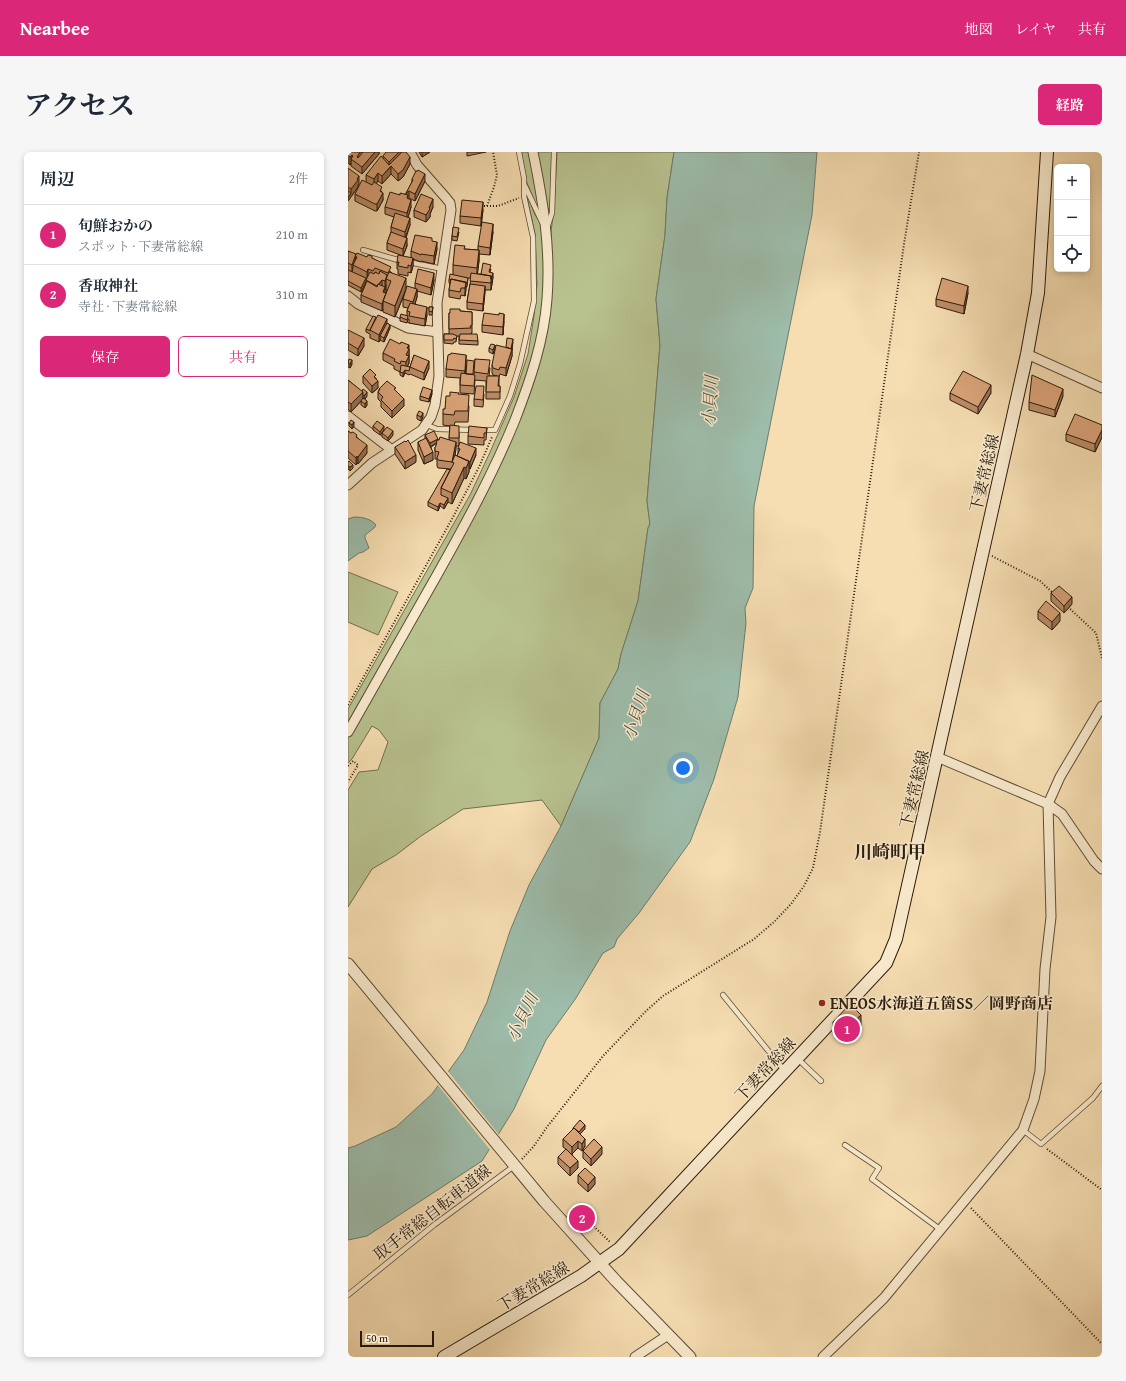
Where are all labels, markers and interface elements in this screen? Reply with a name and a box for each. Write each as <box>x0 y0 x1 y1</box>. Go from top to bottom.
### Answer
text: Nearbee <box>20 14 90 42</box>
text: 地図 <box>965 19 993 39</box>
text: レイヤ <box>1015 19 1056 39</box>
text: 共有 <box>1078 19 1106 39</box>
text: アクセス <box>24 84 135 125</box>
button: 経路 <box>1038 84 1102 125</box>
map controls <box>1054 164 1090 272</box>
button: + <box>1054 164 1090 200</box>
text: 周辺 <box>40 166 74 191</box>
text: 2件 <box>289 169 308 188</box>
button: − <box>1054 200 1090 236</box>
text: 旬鮮おかの <box>78 215 153 236</box>
text: 1 <box>50 225 56 244</box>
text: 210 m <box>276 225 308 244</box>
button: locate <box>1054 236 1090 272</box>
text: スポット · 下妻常総線 <box>78 237 203 256</box>
text: 香取神社 <box>78 275 138 296</box>
text: 2 <box>50 285 56 304</box>
text: 310 m <box>276 285 308 304</box>
text: 寺社 · 下妻常総線 <box>78 297 177 316</box>
button: 保存 <box>40 336 170 377</box>
button: 共有 <box>178 336 308 377</box>
water label: 小貝川 <box>695 373 724 427</box>
street label: 下妻常総線 <box>963 431 1005 515</box>
water label: 小貝川 <box>616 685 656 743</box>
street label: 下妻常総線 <box>893 747 935 831</box>
your location <box>673 758 693 778</box>
district label: 川崎町甲 <box>854 838 926 865</box>
water label: 小貝川 <box>499 987 545 1045</box>
place label: ENEOS水海道五箇SS／岡野商店 <box>830 991 1053 1015</box>
marker: ENEOS水海道五箇SS／岡野商店 <box>817 998 827 1008</box>
pin: 1 <box>834 1014 860 1044</box>
street label: 下妻常総線 <box>729 1032 801 1106</box>
street label: 取手常総自転車道線 <box>368 1158 496 1266</box>
pin: 2 <box>569 1203 595 1233</box>
street label: 下妻常総線 <box>493 1255 573 1317</box>
scale bar <box>360 1329 434 1348</box>
text: 50 m <box>366 1330 388 1346</box>

